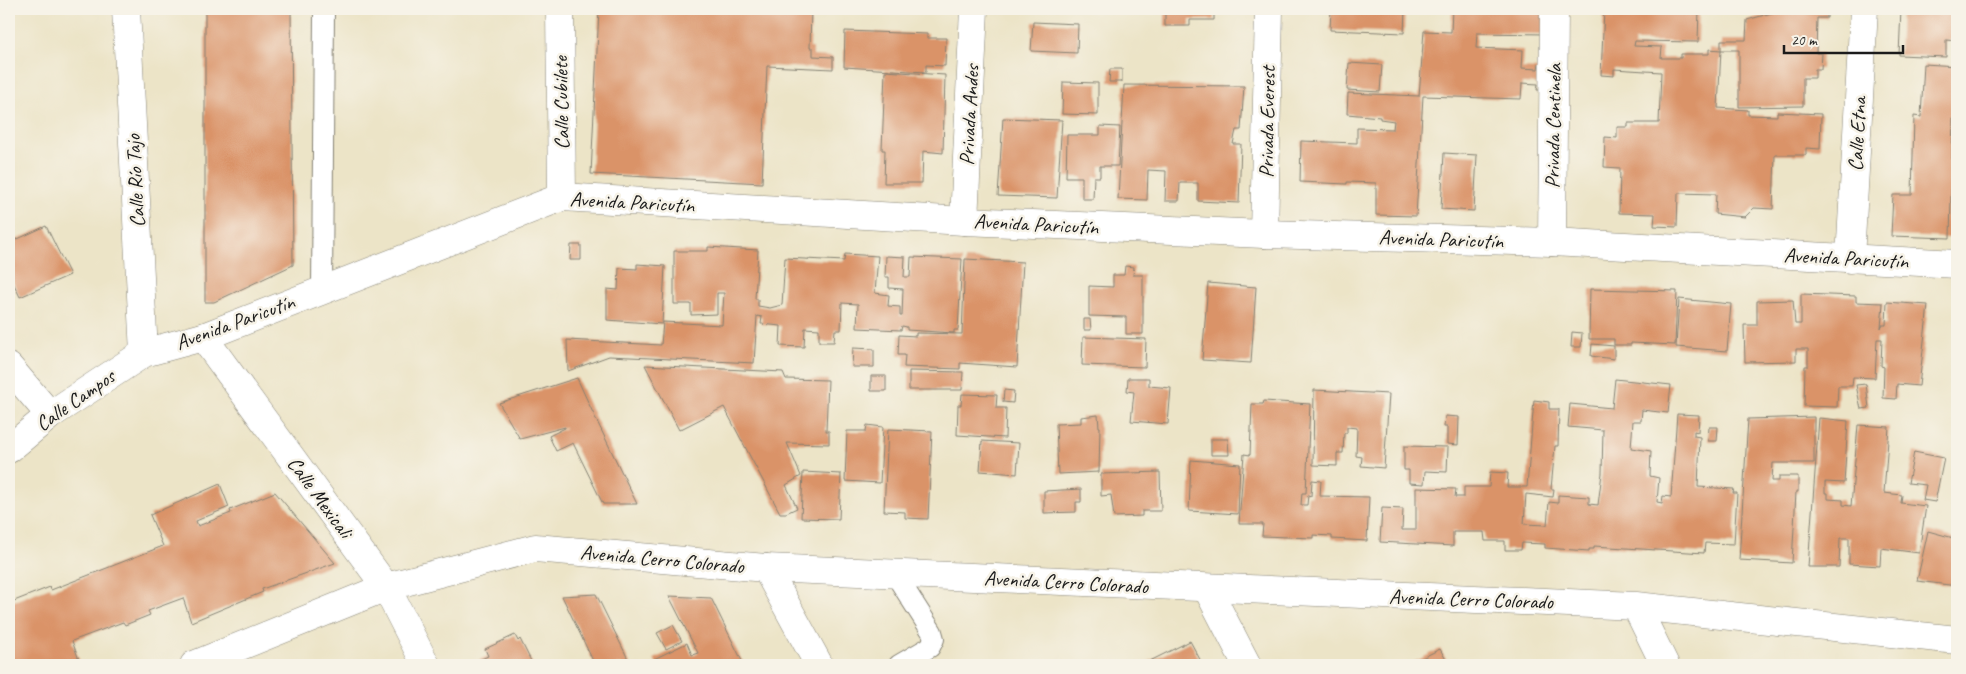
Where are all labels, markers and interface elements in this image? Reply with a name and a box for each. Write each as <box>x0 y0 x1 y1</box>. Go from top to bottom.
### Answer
scale bar <box>1784 22 1902 54</box>
text: 20 m <box>1791 31 1818 50</box>
street label: Calle Cubilete <box>547 55 575 150</box>
street label: Privada Andes <box>953 62 985 166</box>
street label: Privada Centinela <box>1539 62 1567 189</box>
street label: Privada Everest <box>1253 64 1281 178</box>
street label: Calle Etna <box>1842 94 1872 172</box>
street label: Calle Río Tajo <box>120 132 150 228</box>
street label: Avenida Paricutín <box>569 186 695 218</box>
street label: Avenida Paricutín <box>973 208 1099 240</box>
street label: Avenida Paricutín <box>1378 224 1504 254</box>
street label: Avenida Paricutín <box>1783 242 1909 274</box>
street label: Avenida Paricutín <box>172 288 298 356</box>
street label: Calle Campos <box>30 362 121 437</box>
street label: Calle Mexicali <box>282 451 360 545</box>
street label: Avenida Cerro Colorado <box>579 539 746 579</box>
street label: Avenida Cerro Colorado <box>983 565 1150 599</box>
street label: Avenida Cerro Colorado <box>1389 583 1555 615</box>

